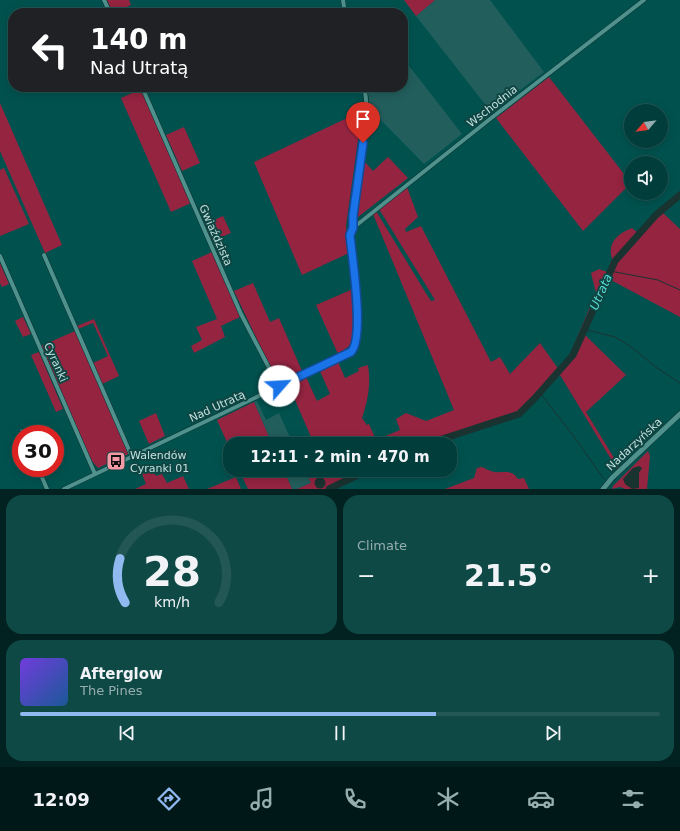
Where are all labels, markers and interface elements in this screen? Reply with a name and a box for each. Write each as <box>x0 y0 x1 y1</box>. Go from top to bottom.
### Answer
text: 140 m <box>90 23 187 56</box>
icon: left <box>24 24 76 76</box>
text: Nad Utratą <box>90 57 188 78</box>
street label: Wschodnia <box>465 83 520 130</box>
pin <box>346 102 380 143</box>
north arrow <box>624 104 668 148</box>
map controls <box>624 104 668 200</box>
icon: arrive <box>352 108 374 130</box>
button: sound <box>624 156 668 200</box>
street label: Gwiaździsta <box>196 203 235 268</box>
water label: Utrata <box>587 272 615 312</box>
street label: Cyranki <box>41 340 70 384</box>
position arrow <box>258 365 300 407</box>
street label: Nad Utratą <box>187 388 247 425</box>
street label: Nadarzyńska <box>604 415 665 473</box>
speed limit sign: 30 <box>12 425 64 477</box>
text: 12:11 · 2 min · 470 m <box>250 448 430 466</box>
place label: Walendów Cyranki 01 <box>130 449 189 475</box>
bus stop icon: Walendów Cyranki 01 <box>105 450 127 472</box>
text: Climate <box>357 538 407 553</box>
text: 28 <box>143 546 200 595</box>
text: 21.5° <box>464 558 553 593</box>
text: − <box>357 563 375 588</box>
text: + <box>642 563 660 588</box>
text: km/h <box>153 593 190 609</box>
text: Afterglow <box>80 665 163 683</box>
text: The Pines <box>80 683 143 698</box>
icon: previous <box>116 722 138 744</box>
icon: pause <box>329 722 351 744</box>
icon: next <box>542 722 564 744</box>
icon: directions <box>155 785 183 813</box>
icon: music <box>248 785 276 813</box>
icon: phone <box>341 785 369 813</box>
icon: climate <box>434 785 462 813</box>
icon: car <box>527 785 555 813</box>
icon: filters <box>619 785 647 813</box>
text: 12:09 <box>32 789 90 810</box>

